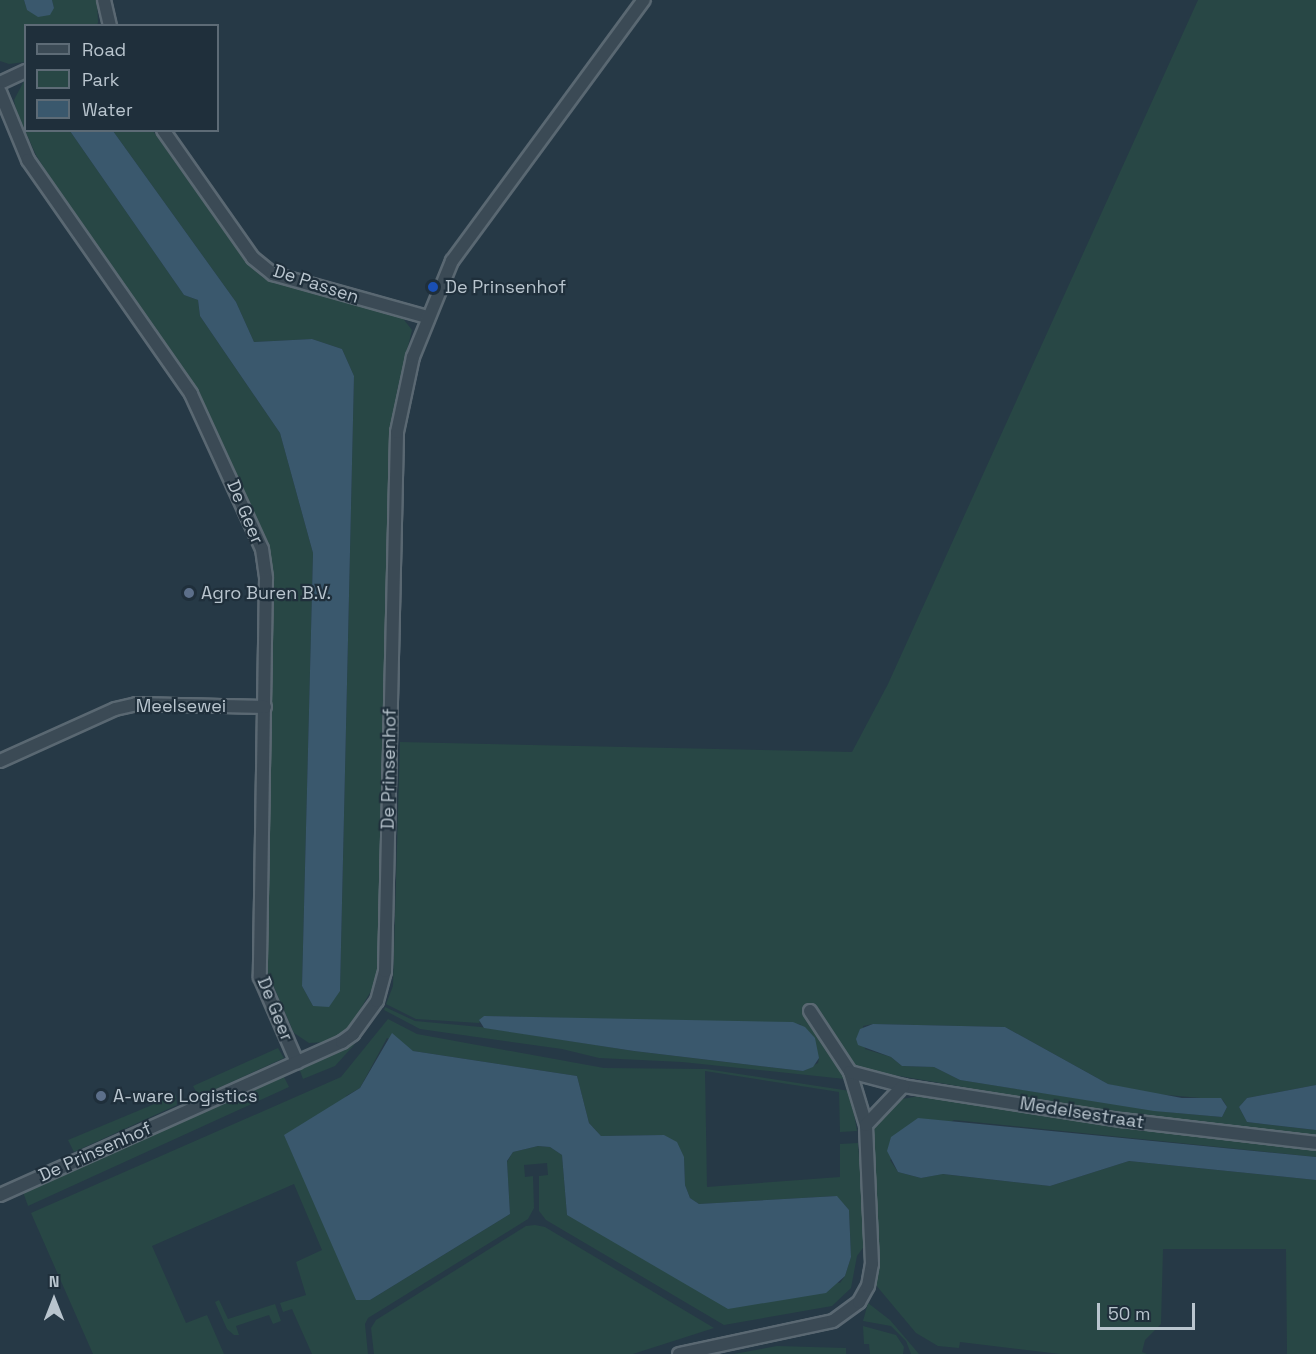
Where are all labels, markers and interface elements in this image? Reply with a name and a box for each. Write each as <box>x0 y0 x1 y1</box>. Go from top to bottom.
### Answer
legend <box>24 24 219 132</box>
text: Road <box>82 38 126 61</box>
text: Park <box>82 68 119 91</box>
text: Water <box>82 98 133 121</box>
street label: De Passen <box>270 260 362 308</box>
place label: De Prinsenhof <box>445 276 566 298</box>
marker: De Prinsenhof <box>426 280 440 294</box>
street label: De Geer <box>222 477 268 547</box>
place label: Agro Buren B.V. <box>201 582 331 604</box>
marker: Agro Buren B.V. <box>182 586 196 600</box>
street label: Meelsewei <box>136 695 226 717</box>
street label: De Prinsenhof <box>377 708 401 830</box>
street label: De Geer <box>252 974 298 1044</box>
place label: A-ware Logistics <box>113 1085 258 1107</box>
marker: A-ware Logistics <box>94 1089 108 1103</box>
street label: Medelsestraat <box>1018 1093 1146 1133</box>
street label: De Prinsenhof <box>35 1117 155 1187</box>
north arrow <box>24 1270 84 1330</box>
text: N <box>49 1271 59 1292</box>
scale bar <box>1100 1291 1198 1329</box>
text: 50 m <box>1108 1302 1150 1325</box>

